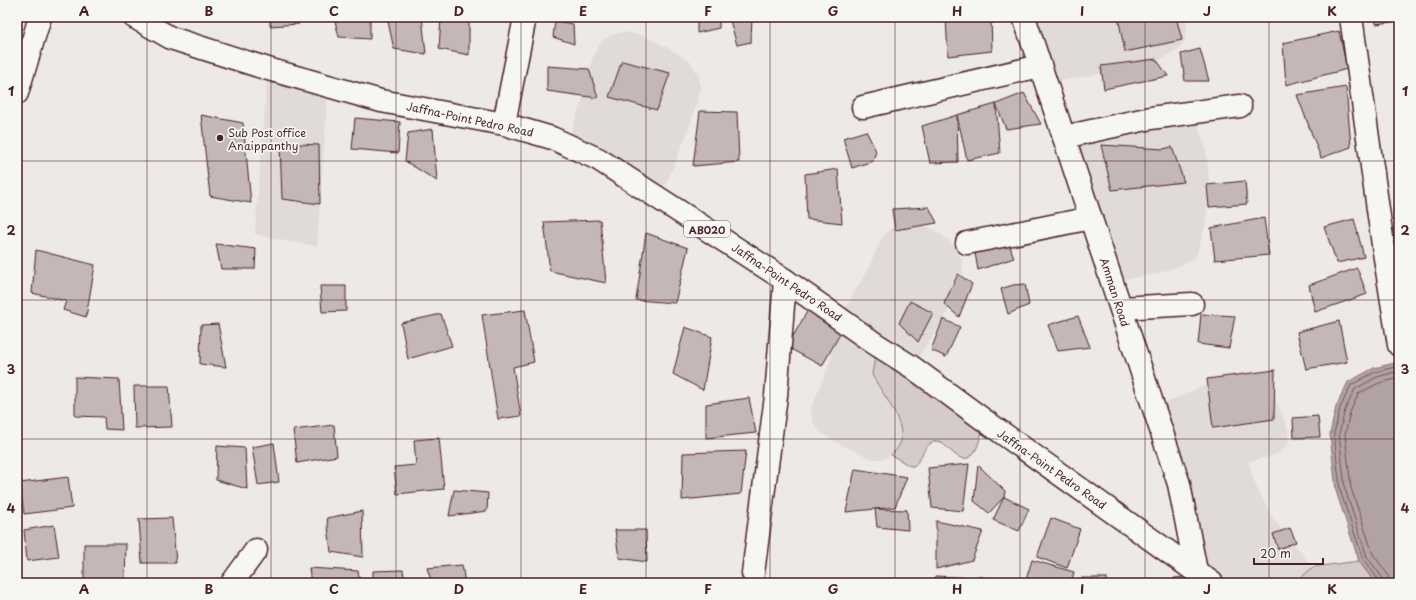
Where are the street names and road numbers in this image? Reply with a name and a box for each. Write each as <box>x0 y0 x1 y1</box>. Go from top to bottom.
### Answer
street label: Jaffna-Point Pedro Road <box>405 97 535 141</box>
road number: AB020 <box>684 221 730 237</box>
street label: Jaffna-Point Pedro Road <box>728 239 846 325</box>
street label: Amman Road <box>1096 255 1134 329</box>
street label: Jaffna-Point Pedro Road <box>994 425 1110 513</box>

